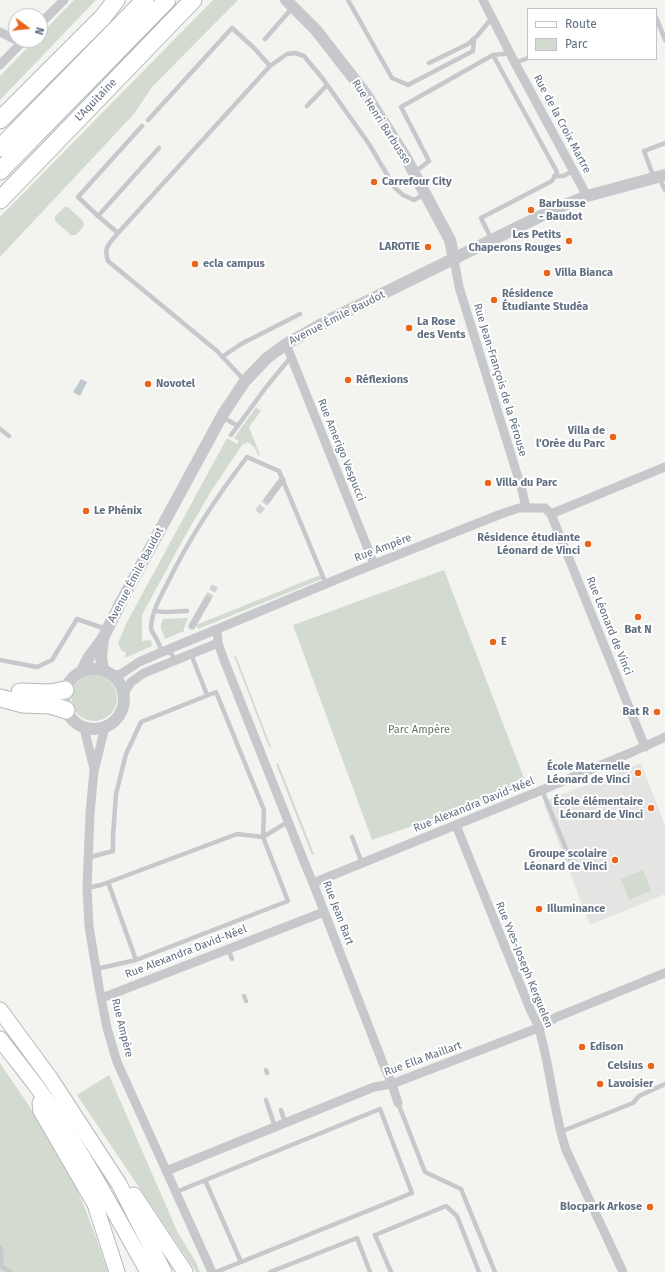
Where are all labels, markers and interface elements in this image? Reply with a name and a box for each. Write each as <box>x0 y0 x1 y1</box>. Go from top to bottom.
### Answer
north arrow <box>8 8 48 48</box>
legend <box>527 8 657 60</box>
text: Route <box>565 17 597 31</box>
text: N <box>32 26 46 36</box>
text: Parc <box>565 37 588 51</box>
street label: Rue de la Croix Martre <box>530 72 594 176</box>
street label: L'Aquitaine <box>72 76 120 124</box>
street label: Rue Henri Barbusse <box>349 77 413 167</box>
place label: Carrefour City <box>382 175 452 189</box>
marker: Carrefour City <box>369 177 379 187</box>
place label: Barbusse - Baudot <box>539 197 586 223</box>
marker: Barbusse - Baudot <box>526 205 536 215</box>
place label: Les Petits Chaperons Rouges <box>468 228 561 254</box>
marker: Les Petits Chaperons Rouges <box>564 236 574 246</box>
place label: LAROTIE <box>379 240 420 254</box>
marker: LAROTIE <box>423 242 433 252</box>
place label: ecla campus <box>203 257 265 271</box>
marker: ecla campus <box>190 259 200 269</box>
place label: Villa Bianca <box>555 266 613 280</box>
marker: Villa Bianca <box>542 268 552 278</box>
place label: Résidence Étudiante Studéa <box>502 287 588 313</box>
street label: Avenue Émile Baudot <box>287 288 387 348</box>
marker: Résidence Étudiante Studéa <box>489 295 499 305</box>
street label: Rue Jean-François de la Pérouse <box>470 302 530 458</box>
place label: La Rose des Vents <box>417 315 466 341</box>
marker: La Rose des Vents <box>404 323 414 333</box>
place label: Réflexions <box>356 373 408 387</box>
marker: Réflexions <box>343 375 353 385</box>
place label: Novotel <box>156 377 195 391</box>
marker: Novotel <box>143 379 153 389</box>
street label: Rue Amerigo Vespucci <box>314 397 368 503</box>
place label: Villa de l'Orée du Parc <box>536 424 605 450</box>
marker: Villa de l'Orée du Parc <box>608 432 618 442</box>
place label: Villa du Parc <box>496 476 557 490</box>
marker: Villa du Parc <box>483 478 493 488</box>
place label: Le Phénix <box>94 504 142 518</box>
marker: Le Phénix <box>81 506 91 516</box>
street label: Avenue Émile Baudot <box>105 525 167 625</box>
street label: Rue Ampère <box>353 531 413 565</box>
place label: Résidence étudiante Léonard de Vinci <box>477 531 580 557</box>
marker: Résidence étudiante Léonard de Vinci <box>583 539 593 549</box>
street label: Rue Léonard de Vinci <box>583 575 635 677</box>
marker: Bat N <box>633 612 643 622</box>
place label: Bat N <box>625 623 651 637</box>
place label: E <box>501 635 507 649</box>
marker: E <box>488 637 498 647</box>
place label: Bat R <box>623 705 649 719</box>
marker: Bat R <box>652 707 662 717</box>
park label: Parc Ampère <box>388 723 450 737</box>
place label: École Maternelle Léonard de Vinci <box>547 760 630 786</box>
marker: École Maternelle Léonard de Vinci <box>633 768 643 778</box>
street label: Rue Alexandra David-Néel <box>412 775 536 835</box>
place label: École élémentaire Léonard de Vinci <box>554 795 643 821</box>
marker: École élémentaire Léonard de Vinci <box>646 803 656 813</box>
place label: Groupe scolaire Léonard de Vinci <box>524 847 607 873</box>
marker: Groupe scolaire Léonard de Vinci <box>610 855 620 865</box>
street label: Rue Jean Bart <box>320 879 356 947</box>
street label: Rue Yves-Joseph Kerguelen <box>493 900 555 1030</box>
place label: Illuminance <box>547 902 605 916</box>
marker: Illuminance <box>534 904 544 914</box>
street label: Rue Alexandra David-Néel <box>123 923 249 981</box>
street label: Rue Ampère <box>108 997 136 1059</box>
street label: Rue Ella Maillart <box>383 1039 463 1079</box>
place label: Edison <box>590 1040 623 1054</box>
marker: Edison <box>577 1042 587 1052</box>
place label: Celsius <box>608 1059 643 1073</box>
marker: Celsius <box>646 1061 656 1071</box>
place label: Lavoisier <box>608 1077 653 1091</box>
marker: Lavoisier <box>595 1079 605 1089</box>
place label: Blocpark Arkose <box>560 1200 642 1214</box>
marker: Blocpark Arkose <box>645 1202 655 1212</box>

